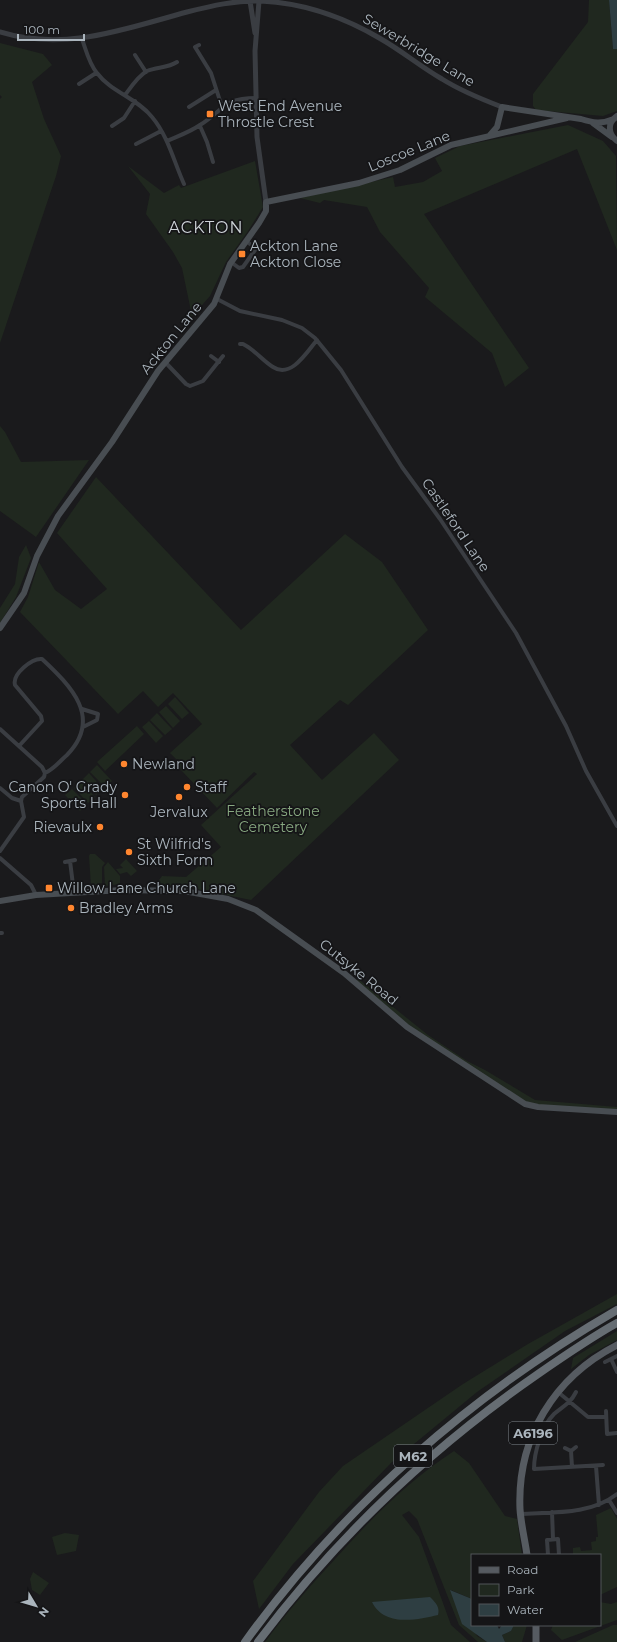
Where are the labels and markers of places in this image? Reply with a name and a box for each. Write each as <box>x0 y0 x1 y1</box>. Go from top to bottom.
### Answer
place label: West End Avenue Throstle Crest <box>218 97 342 131</box>
marker: West End Avenue Throstle Crest <box>205 109 215 119</box>
place label: Ackton Lane Ackton Close <box>250 237 341 271</box>
marker: Ackton Lane Ackton Close <box>237 249 247 259</box>
place label: Newland <box>132 755 195 773</box>
marker: Newland <box>119 759 129 769</box>
place label: Canon O' Grady Sports Hall <box>8 778 117 812</box>
place label: Staff <box>195 778 228 796</box>
marker: Staff <box>182 782 192 792</box>
marker: Canon O' Grady Sports Hall <box>120 790 130 800</box>
marker: Jervalux <box>174 792 184 802</box>
place label: Jervalux <box>149 803 208 821</box>
place label: Rievaulx <box>34 818 93 836</box>
marker: Rievaulx <box>95 822 105 832</box>
place label: St Wilfrid's Sixth Form <box>137 835 213 869</box>
marker: St Wilfrid's Sixth Form <box>124 847 134 857</box>
place label: Willow Lane Church Lane <box>57 879 236 897</box>
marker: Willow Lane Church Lane <box>44 883 54 893</box>
place label: Bradley Arms <box>79 899 173 917</box>
marker: Bradley Arms <box>66 903 76 913</box>

